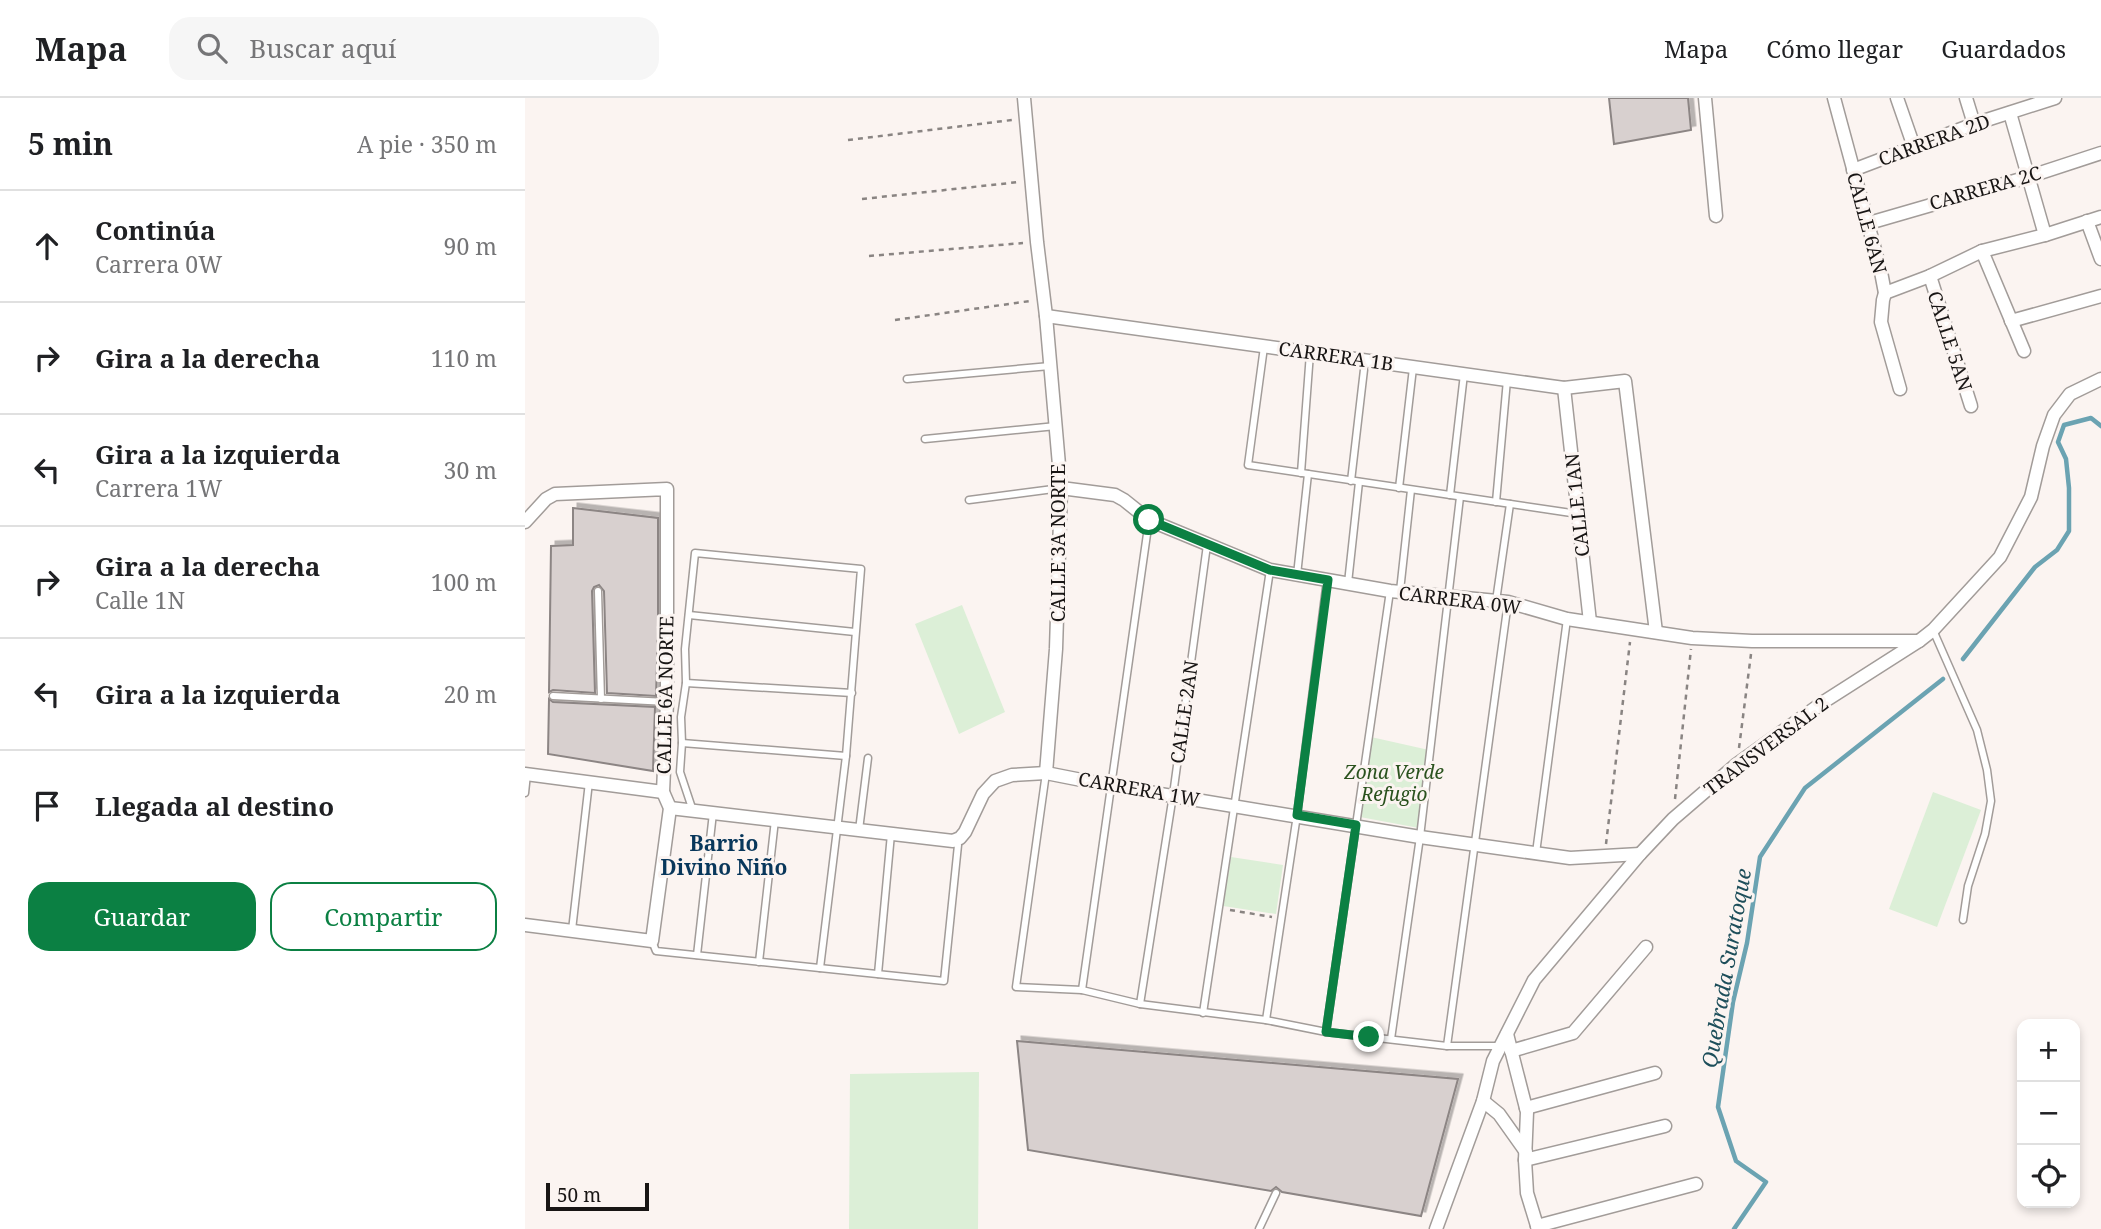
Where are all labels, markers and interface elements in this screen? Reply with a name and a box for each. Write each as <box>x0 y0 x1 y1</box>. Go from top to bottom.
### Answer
search box <box>169 17 659 80</box>
text: Mapa <box>35 26 127 71</box>
icon: search <box>193 29 231 67</box>
text: Buscar aquí <box>249 30 396 66</box>
text: Mapa <box>1664 32 1728 65</box>
text: Cómo llegar <box>1766 32 1903 65</box>
text: Guardados <box>1941 32 2066 65</box>
street label: CARRERA 2D <box>1875 108 1993 172</box>
text: 5 min <box>28 123 113 164</box>
text: A pie · 350 m <box>357 128 497 160</box>
street label: CARRERA 2C <box>1926 160 2044 216</box>
street label: CALLE 6AN <box>1841 169 1893 277</box>
text: Continúa <box>95 212 216 248</box>
icon: ahead <box>28 227 66 265</box>
text: 90 m <box>444 230 497 262</box>
text: Carrera 0W <box>95 248 222 280</box>
street label: CALLE 5AN <box>1922 288 1978 394</box>
street label: CARRERA 1B <box>1277 335 1395 377</box>
icon: right <box>28 339 66 377</box>
text: Gira a la derecha <box>95 340 320 376</box>
text: 110 m <box>431 342 497 374</box>
text: Gira a la izquierda <box>95 436 341 472</box>
icon: left <box>28 451 66 489</box>
street label: CALLE 1AN <box>1559 452 1595 558</box>
text: 30 m <box>444 454 497 486</box>
street label: CALLE 3A NORTE <box>1045 464 1071 622</box>
text: Carrera 1W <box>95 472 222 504</box>
route start <box>1133 504 1164 535</box>
text: Gira a la derecha <box>95 548 320 584</box>
icon: right <box>28 563 66 601</box>
text: 100 m <box>431 566 497 598</box>
street label: CARRERA 0W <box>1397 580 1523 620</box>
text: Calle 1N <box>95 584 185 616</box>
street label: CALLE 6A NORTE <box>651 615 679 775</box>
street label: CALLE 2AN <box>1164 659 1204 765</box>
icon: left <box>28 675 66 713</box>
text: Gira a la izquierda <box>95 676 341 712</box>
text: 20 m <box>444 678 497 710</box>
street label: TRANSVERSAL 2 <box>1698 691 1834 801</box>
park label: Zona Verde Refugio <box>1343 759 1444 807</box>
street label: CARRERA 1W <box>1076 766 1202 813</box>
icon: arrive <box>28 787 66 825</box>
text: Llegada al destino <box>95 788 334 824</box>
district label: Barrio Divino Niño <box>661 829 787 881</box>
water label: Quebrada Suratoque <box>1695 866 1757 1070</box>
button: Guardar <box>28 882 256 951</box>
button: Compartir <box>270 882 497 951</box>
map controls <box>2017 1019 2080 1208</box>
button: + <box>2017 1019 2080 1082</box>
route end <box>1353 1021 1384 1052</box>
button: − <box>2017 1082 2080 1145</box>
button: locate <box>2017 1145 2080 1208</box>
scale bar <box>546 1180 649 1212</box>
text: 50 m <box>557 1182 601 1208</box>

